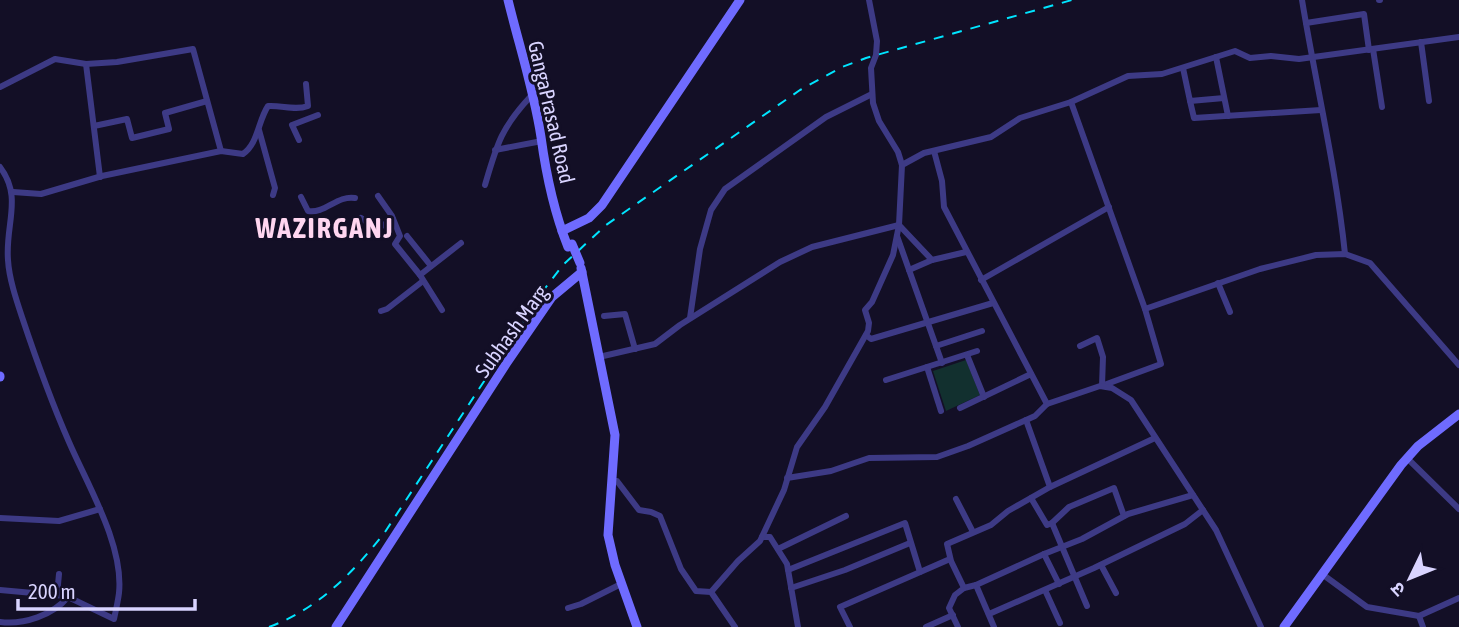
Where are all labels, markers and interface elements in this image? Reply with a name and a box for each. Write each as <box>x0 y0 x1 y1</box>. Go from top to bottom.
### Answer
street label: GangaPrasad Road <box>524 38 580 186</box>
district label: WAZIRGANJ <box>255 212 394 244</box>
street label: Subhash Marg <box>470 280 552 382</box>
north arrow <box>1375 543 1445 613</box>
scale bar <box>18 568 194 612</box>
text: उ <box>1385 577 1409 601</box>
text: 200 m <box>28 579 76 603</box>

